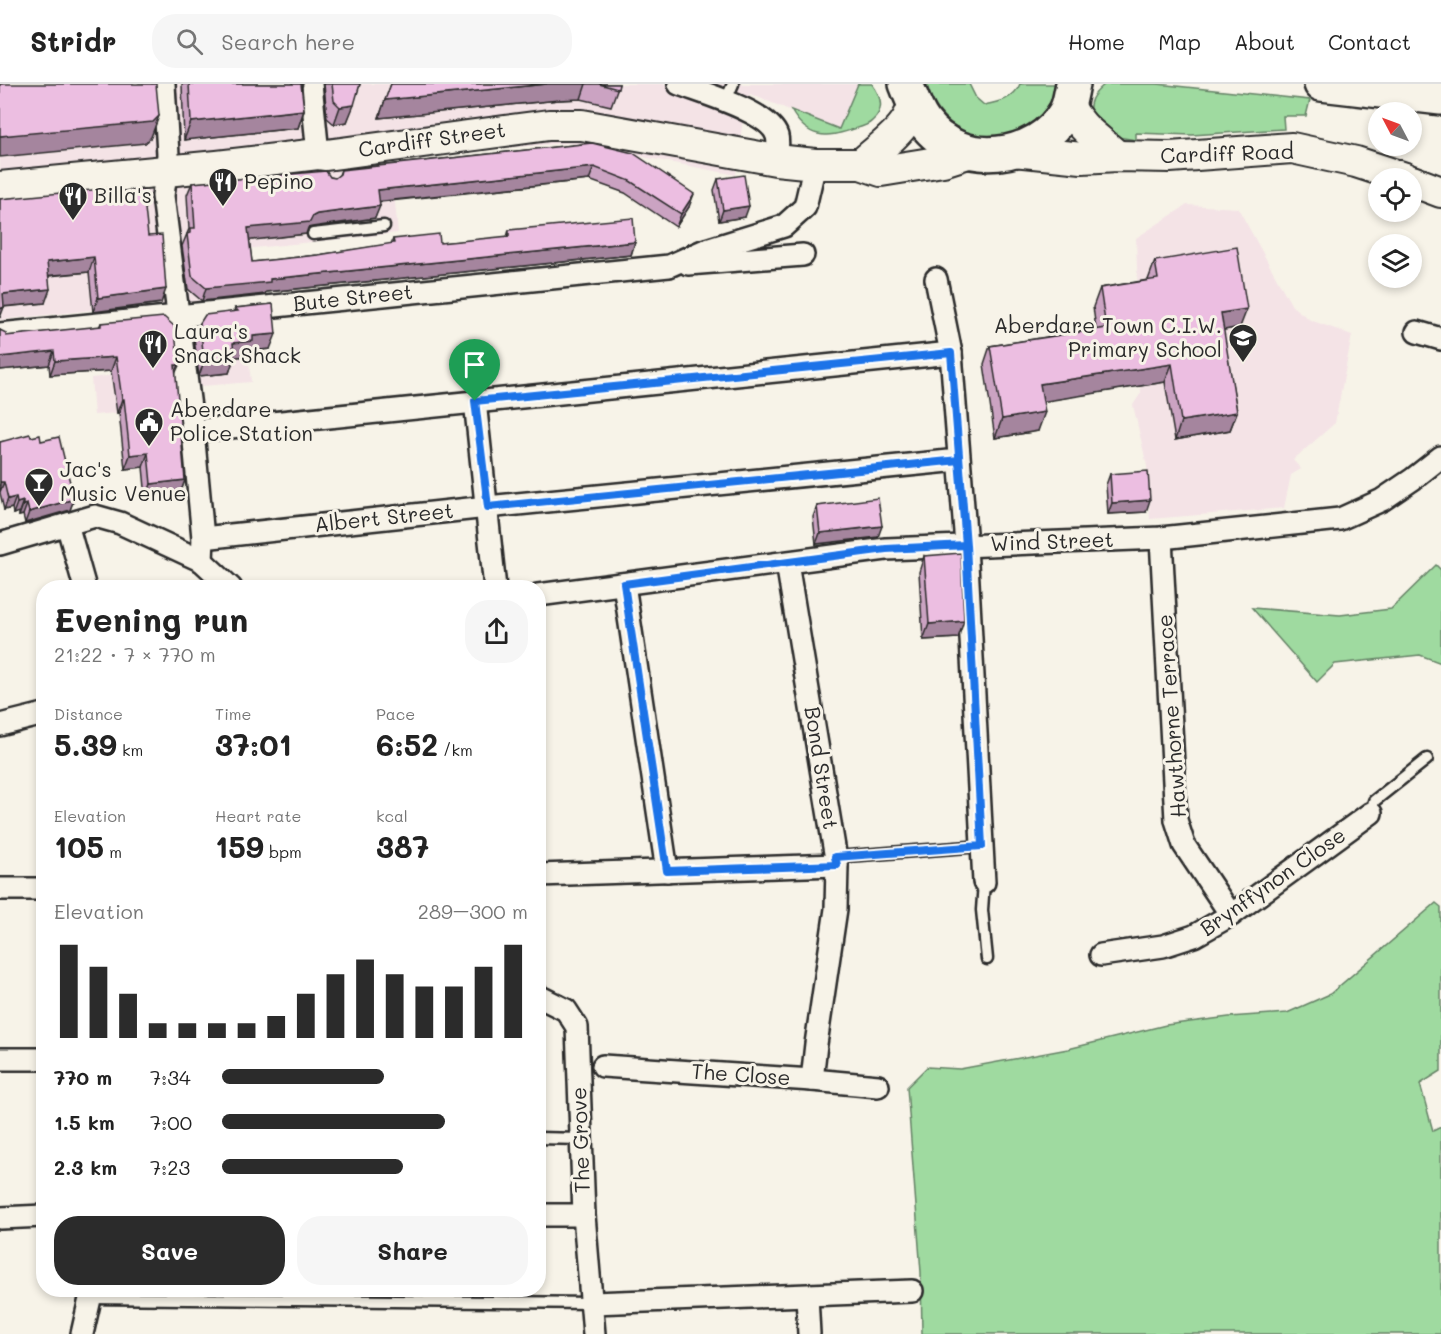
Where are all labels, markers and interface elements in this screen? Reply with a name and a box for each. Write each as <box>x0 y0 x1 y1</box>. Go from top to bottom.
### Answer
search box <box>152 14 572 68</box>
text: Stridr <box>30 23 116 59</box>
icon: search <box>173 25 206 58</box>
text: Search here <box>221 27 355 56</box>
text: Home <box>1068 28 1125 55</box>
text: Map <box>1158 28 1201 55</box>
text: About <box>1234 28 1295 55</box>
text: Contact <box>1328 28 1411 55</box>
north arrow <box>1368 102 1422 156</box>
map controls <box>1368 102 1422 288</box>
street label: Cardiff Street <box>357 115 507 162</box>
street label: Cardiff Road <box>1160 137 1294 168</box>
restaurant icon: Pepino <box>207 166 239 208</box>
place label: Pepino <box>244 167 313 194</box>
button: locate <box>1368 168 1422 222</box>
restaurant icon: Billa's <box>57 180 89 222</box>
place label: Billa's <box>94 181 152 208</box>
button: layers <box>1368 234 1422 288</box>
street label: Bute Street <box>292 277 414 316</box>
place label: Aberdare Town C.I.W. Primary School <box>994 311 1222 362</box>
place label: Laura's Snack Shack <box>174 317 301 368</box>
school or university icon: Aberdare Town C.I.W. Primary School <box>1227 322 1259 364</box>
restaurant icon: Laura's Snack Shack <box>137 328 169 370</box>
pin <box>449 339 500 401</box>
icon: arrive <box>458 348 491 381</box>
place label: Aberdare Police Station <box>170 395 313 446</box>
public building icon: Aberdare Police Station <box>133 406 165 448</box>
place label: Jac's Music Venue <box>60 455 187 506</box>
bar icon: Jac's Music Venue <box>23 466 55 508</box>
street label: Albert Street <box>313 496 455 537</box>
street label: Wind Street <box>990 525 1114 556</box>
text: Evening run <box>54 597 248 640</box>
button: share <box>465 600 528 663</box>
street label: Hawthorne Terrace <box>1150 613 1191 819</box>
text: 21:22 · 7 × 770 m <box>54 641 216 667</box>
text: Distance <box>54 703 123 724</box>
text: Time <box>215 703 251 724</box>
text: Pace <box>376 703 415 724</box>
street label: Bond Street <box>799 704 846 831</box>
text: 5.39 <box>54 724 117 764</box>
text: 37:01 <box>215 724 292 764</box>
text: 6:52 <box>376 724 438 764</box>
text: km <box>117 739 143 760</box>
text: /km <box>438 739 473 760</box>
text: Elevation <box>54 805 126 826</box>
text: Heart rate <box>215 805 301 826</box>
text: kcal <box>376 805 408 826</box>
street label: Brynffynon Close <box>1194 820 1350 941</box>
text: 105 <box>54 826 104 866</box>
text: 159 <box>215 826 264 866</box>
text: 387 <box>376 826 429 866</box>
text: m <box>104 841 122 862</box>
text: bpm <box>264 841 302 862</box>
text: Elevation <box>54 898 144 924</box>
text: 289–300 m <box>418 898 528 924</box>
street label: The Close <box>691 1057 792 1090</box>
text: 770 m <box>54 1064 112 1090</box>
text: 7:34 <box>150 1064 191 1090</box>
street label: The Grove <box>564 1087 595 1193</box>
text: 1.5 km <box>54 1109 115 1135</box>
text: 7:00 <box>150 1109 192 1135</box>
text: 2.3 km <box>54 1154 117 1180</box>
text: 7:23 <box>150 1154 190 1180</box>
button: Save <box>54 1216 285 1285</box>
button: Share <box>297 1216 528 1285</box>

